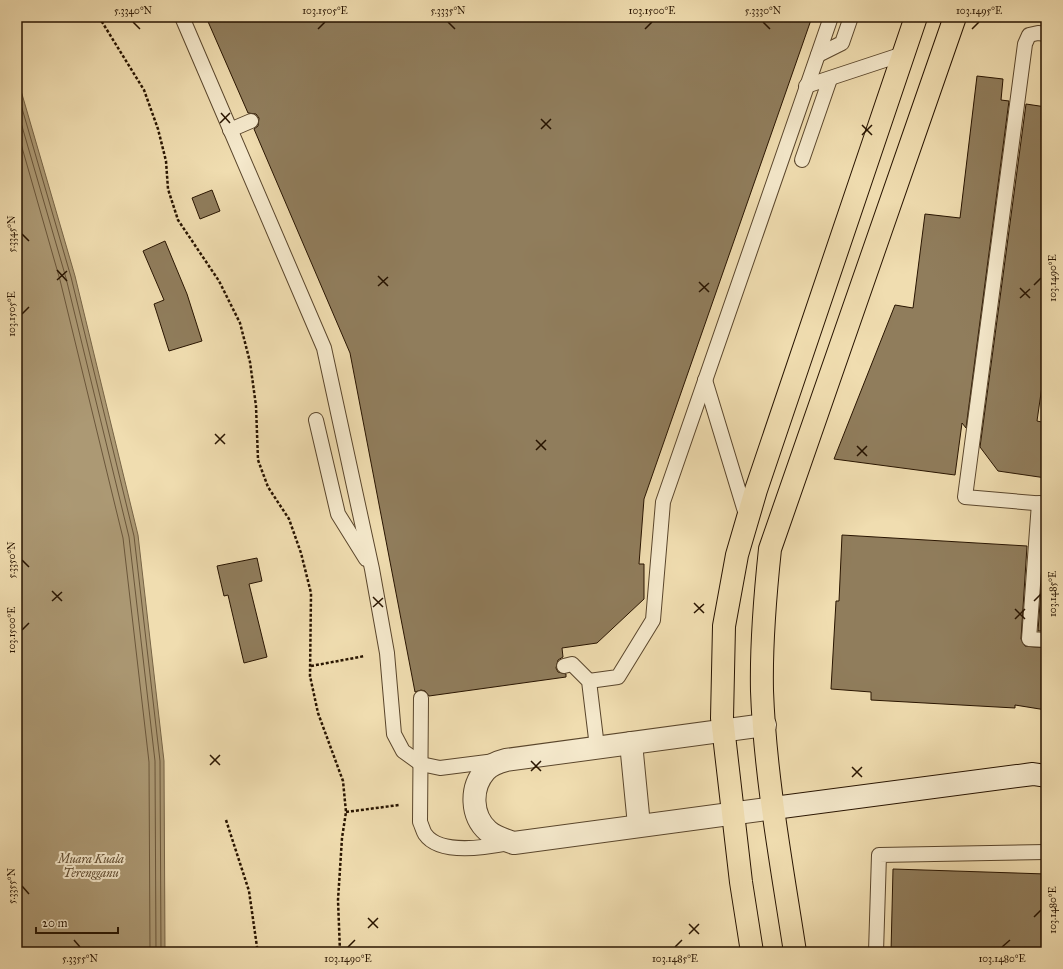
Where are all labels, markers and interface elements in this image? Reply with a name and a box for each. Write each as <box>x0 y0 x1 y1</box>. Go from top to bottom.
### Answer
text: 5.3340°N <box>114 5 152 17</box>
text: 103.1505°E <box>302 5 348 17</box>
text: 5.3335°N <box>430 5 466 17</box>
text: 103.1500°E <box>629 5 675 17</box>
text: 5.3330°N <box>745 5 782 17</box>
text: 103.1495°E <box>956 5 1002 17</box>
text: 5.3345°N <box>6 215 18 252</box>
text: 103.1490°E <box>1047 254 1059 302</box>
text: 103.1505°E <box>6 291 18 337</box>
text: 5.3350°N <box>6 541 18 579</box>
text: 103.1485°E <box>1047 571 1059 617</box>
text: 103.1500°E <box>6 607 18 653</box>
water label: Muara Kuala Terengganu <box>57 852 124 880</box>
text: 5.3355°N <box>6 868 18 904</box>
text: 103.1480°E <box>1047 886 1059 934</box>
scale bar <box>36 909 118 935</box>
text: 20 m <box>42 916 68 930</box>
text: 5.3355°N <box>62 953 98 965</box>
text: 103.1490°E <box>324 953 372 965</box>
text: 103.1485°E <box>652 953 698 965</box>
text: 103.1480°E <box>978 953 1026 965</box>

